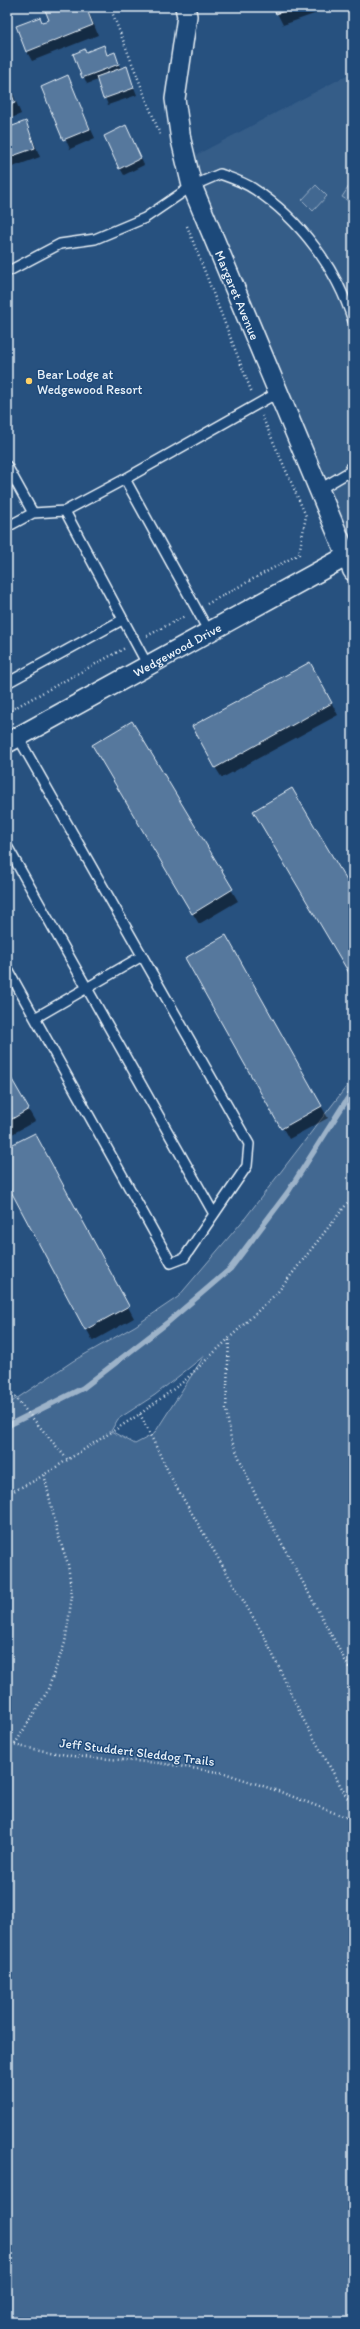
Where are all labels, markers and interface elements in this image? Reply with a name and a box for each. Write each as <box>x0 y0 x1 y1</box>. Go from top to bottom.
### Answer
street label: Margaret Avenue <box>212 248 263 342</box>
place label: Bear Lodge at Wedgewood Resort <box>37 367 143 397</box>
marker: Bear Lodge at Wedgewood Resort <box>24 376 34 386</box>
street label: Wedgewood Drive <box>130 619 224 680</box>
street label: Jeff Studdert Sleddog Trails <box>59 1735 216 1769</box>

